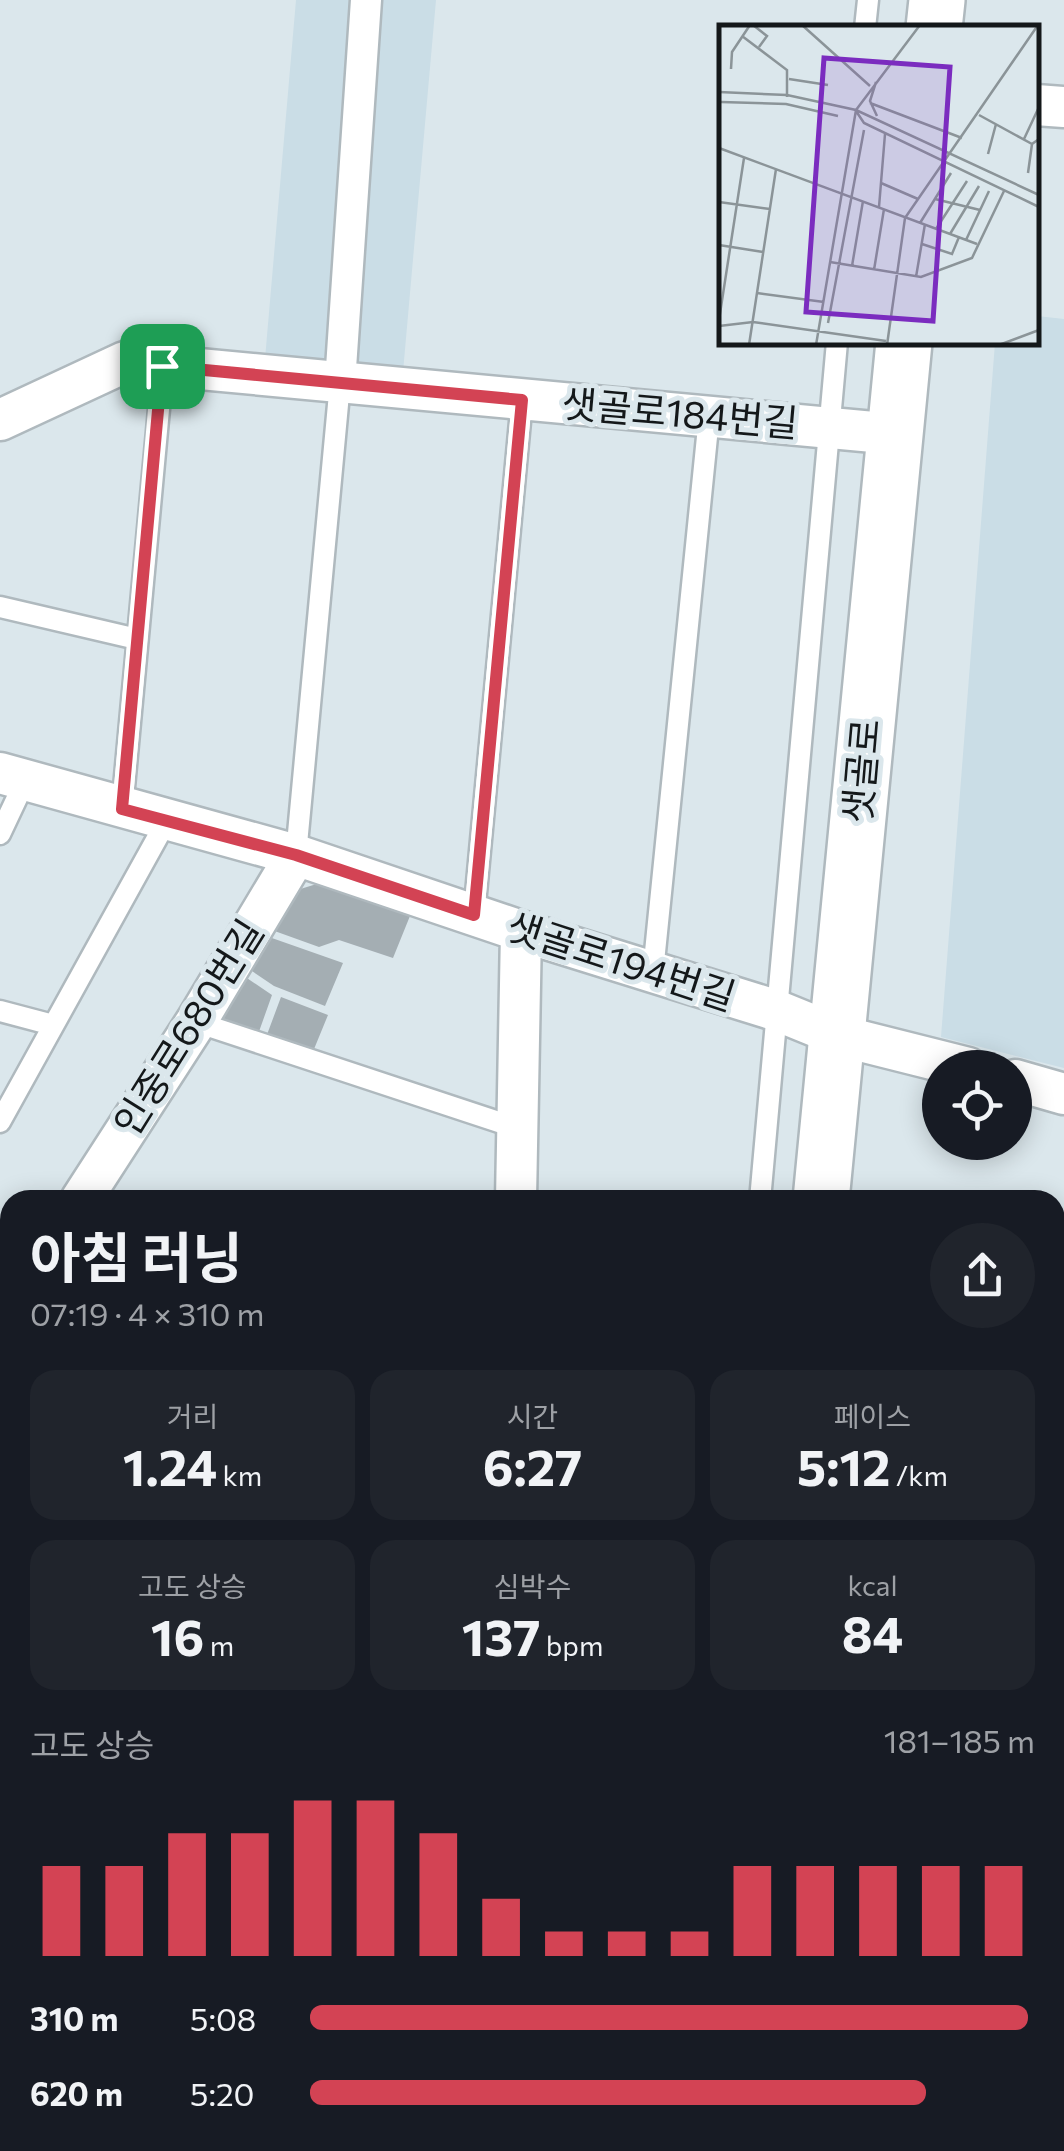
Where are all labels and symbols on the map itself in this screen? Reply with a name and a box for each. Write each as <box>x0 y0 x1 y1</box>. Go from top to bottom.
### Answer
inset map <box>719 25 1039 345</box>
pin <box>120 324 205 409</box>
street label: 샛골로184번길 <box>560 378 800 445</box>
street label: 샛골로 <box>832 716 887 825</box>
street label: 샛골로194번길 <box>502 901 742 1019</box>
street label: 인중로680번길 <box>102 910 272 1143</box>

